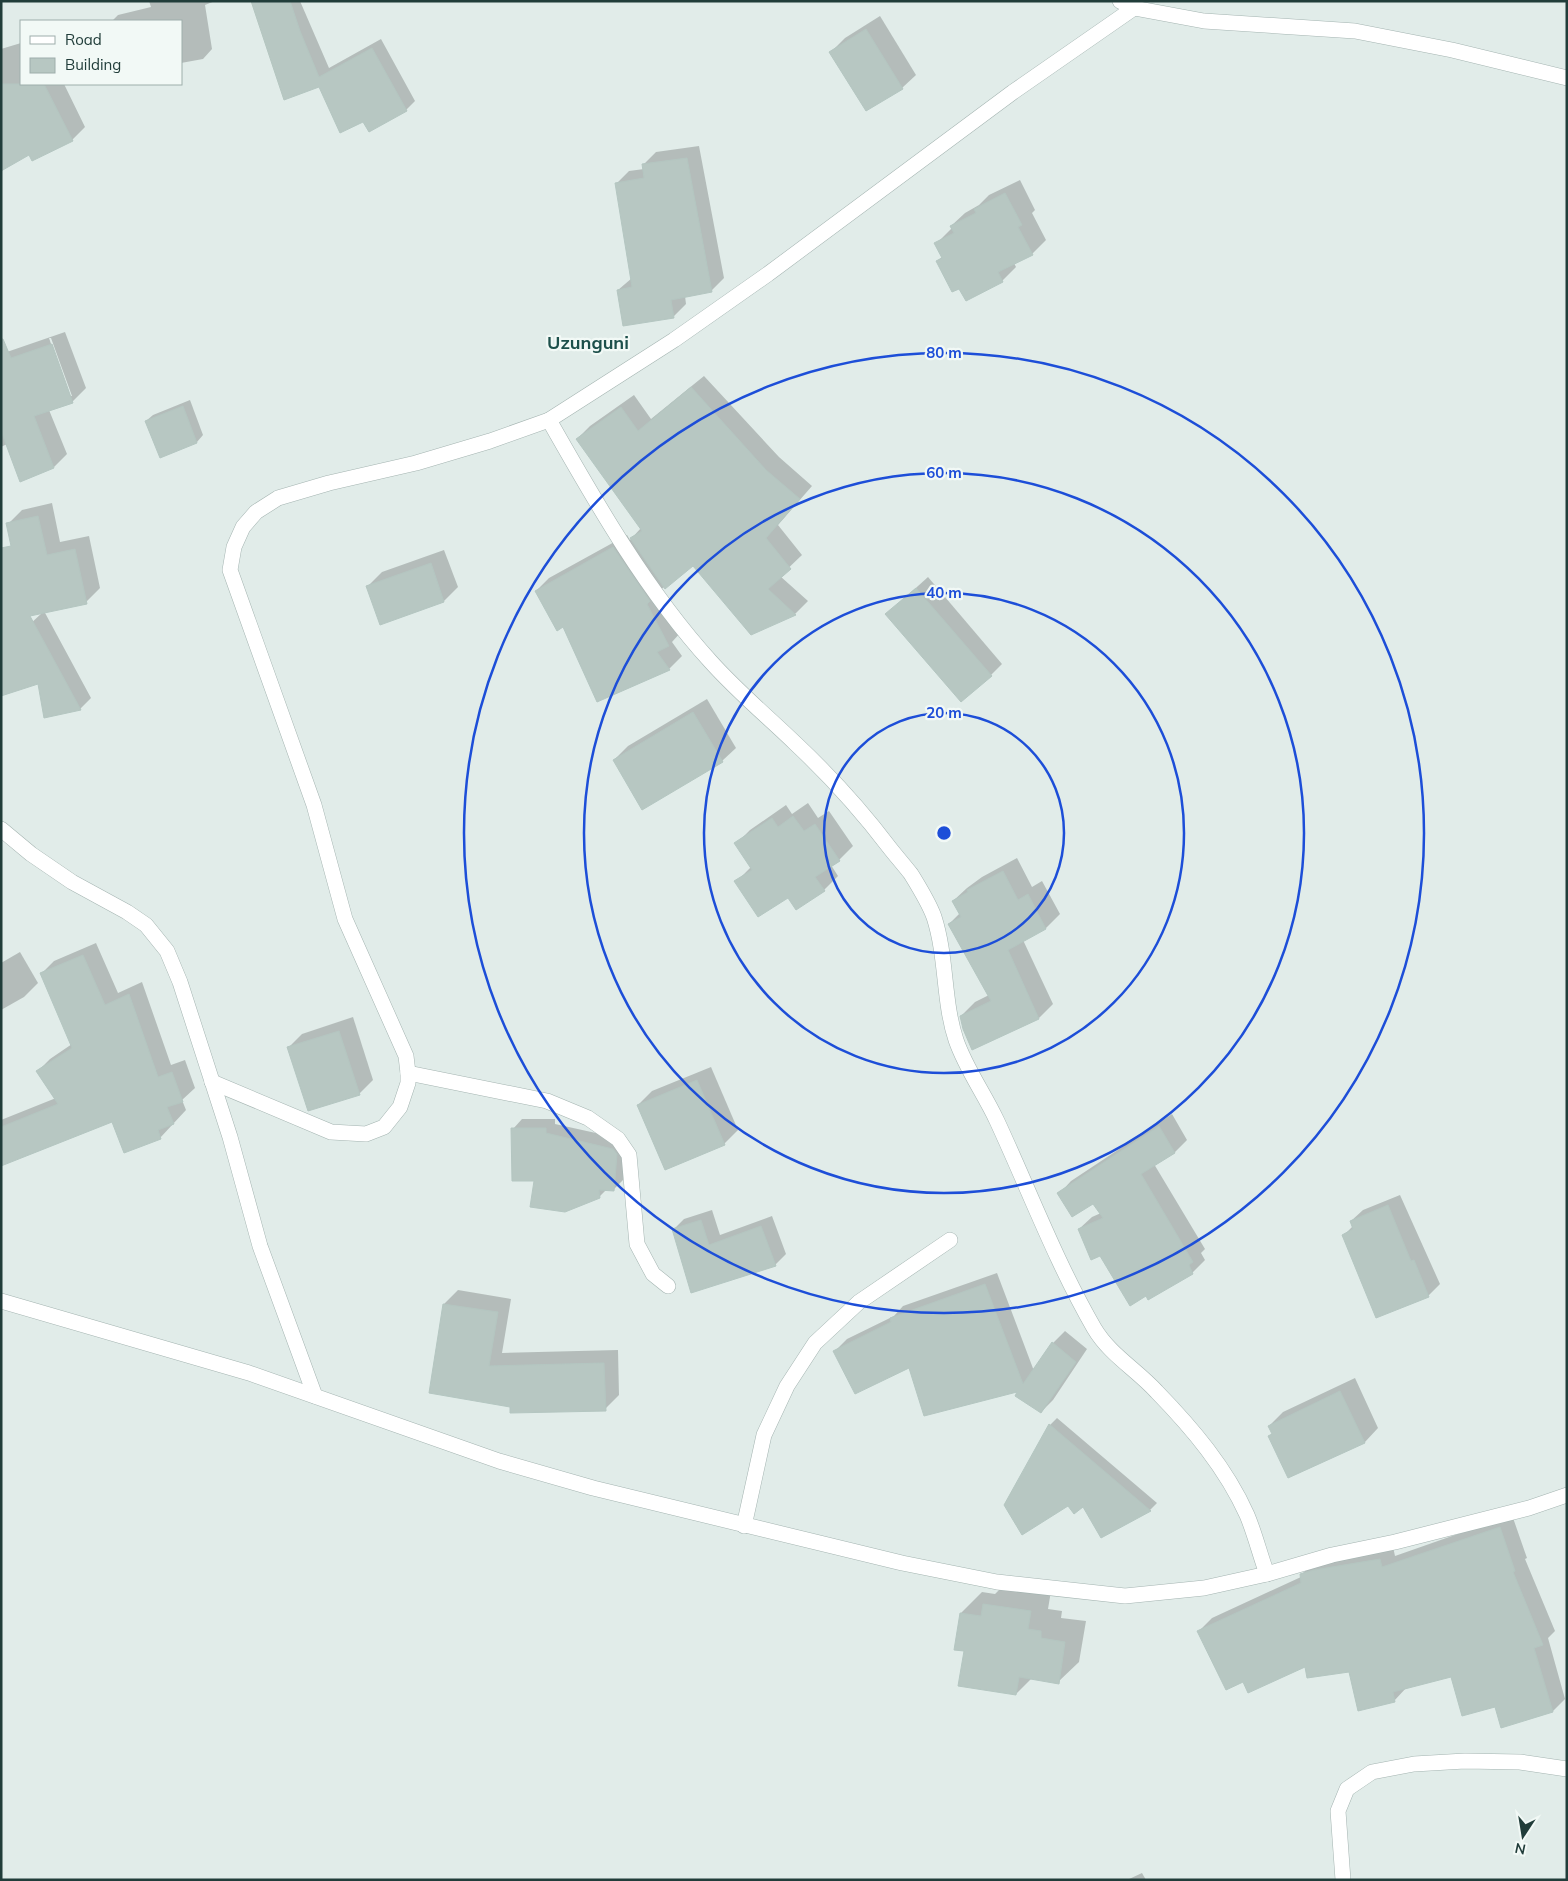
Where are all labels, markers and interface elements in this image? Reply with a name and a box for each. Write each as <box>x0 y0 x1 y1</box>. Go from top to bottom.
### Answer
legend <box>20 20 182 85</box>
text: Road <box>65 30 102 49</box>
text: Building <box>65 55 121 74</box>
district label: Uzunguni <box>547 331 629 354</box>
text: 80 m <box>926 343 962 362</box>
text: 60 m <box>926 463 962 482</box>
text: 40 m <box>926 583 962 602</box>
text: 20 m <box>926 703 962 722</box>
centre of rings <box>935 824 953 842</box>
north arrow <box>1498 1811 1548 1861</box>
text: N <box>1513 1839 1527 1859</box>

